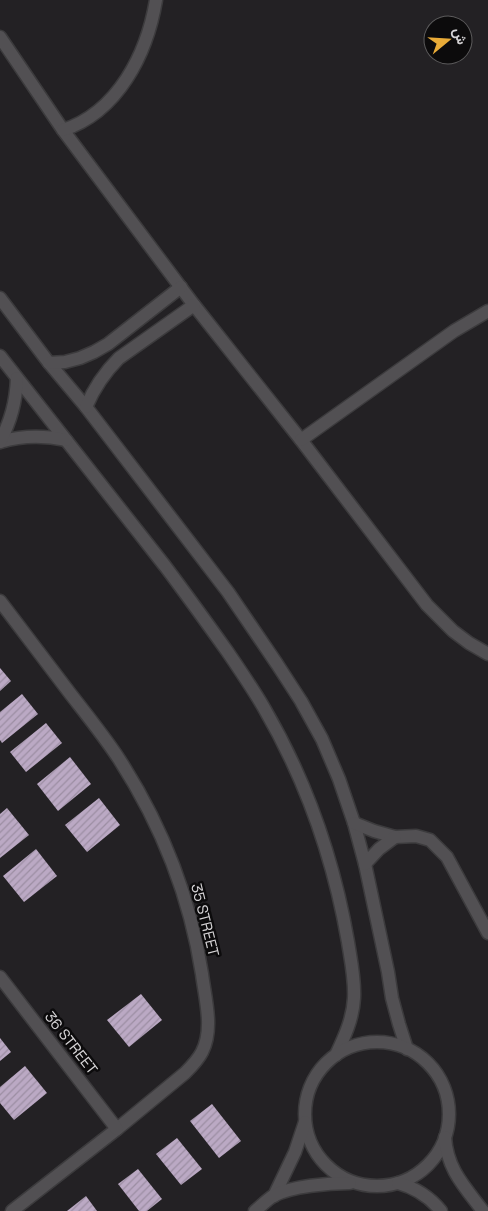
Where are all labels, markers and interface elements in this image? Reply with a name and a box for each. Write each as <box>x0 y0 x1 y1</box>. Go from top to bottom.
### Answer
north arrow <box>423 15 473 65</box>
text: ش <box>449 25 472 47</box>
street label: 35 STREET <box>187 881 224 959</box>
street label: 36 STREET <box>41 1007 102 1078</box>

